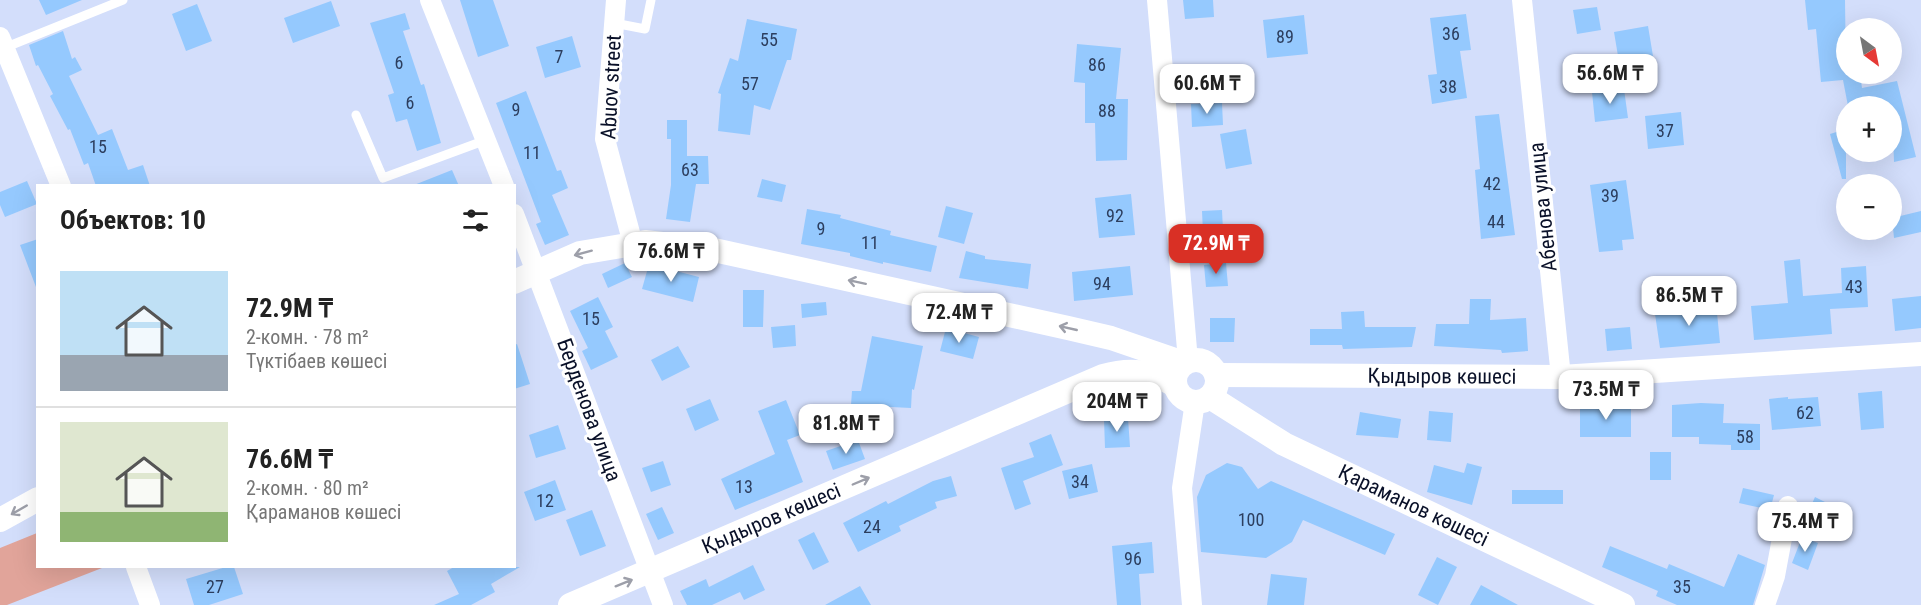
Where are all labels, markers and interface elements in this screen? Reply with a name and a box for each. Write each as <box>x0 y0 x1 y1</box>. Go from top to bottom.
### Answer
north arrow <box>1836 18 1902 84</box>
map controls <box>1836 18 1902 240</box>
house number: 36 <box>1442 23 1460 44</box>
house number: 89 <box>1276 26 1294 47</box>
house number: 55 <box>760 29 778 50</box>
street label: Abuov street <box>596 34 626 140</box>
house number: 7 <box>555 46 564 67</box>
house number: 6 <box>395 52 403 73</box>
house number: 86 <box>1088 54 1106 75</box>
pin: 56.6M ₸ <box>1555 54 1665 105</box>
text: 56.6M ₸ <box>1577 61 1643 85</box>
pin: 60.6M ₸ <box>1152 64 1262 115</box>
text: 60.6M ₸ <box>1174 71 1240 95</box>
house number: 57 <box>741 73 759 94</box>
house number: 38 <box>1439 76 1457 97</box>
house number: 6 <box>406 92 414 113</box>
button: + <box>1836 96 1902 162</box>
house number: 9 <box>512 99 520 120</box>
house number: 88 <box>1098 100 1116 121</box>
house number: 37 <box>1656 120 1674 141</box>
house number: 15 <box>89 136 107 157</box>
street label: Абенова улица <box>1524 141 1562 273</box>
house number: 11 <box>523 142 541 163</box>
house number: 63 <box>681 159 699 180</box>
house number: 42 <box>1483 173 1501 194</box>
button: − <box>1836 174 1902 240</box>
house number: 39 <box>1601 185 1619 206</box>
icon: filters <box>459 204 492 237</box>
text: Объектов: 10 <box>60 205 206 235</box>
house number: 92 <box>1106 205 1124 226</box>
house number: 44 <box>1487 211 1505 232</box>
house number: 9 <box>817 218 825 239</box>
pin: 72.9M ₸ <box>1161 224 1271 275</box>
text: 72.9M ₸ <box>1183 231 1249 255</box>
pin: 76.6M ₸ <box>616 232 726 283</box>
house number: 11 <box>861 232 879 253</box>
text: 76.6M ₸ <box>638 239 704 263</box>
one-way arrow <box>574 248 593 259</box>
house number: 94 <box>1093 273 1111 294</box>
one-way arrow <box>848 275 867 287</box>
pin: 86.5M ₸ <box>1634 276 1744 327</box>
house number: 43 <box>1845 276 1863 297</box>
text: 86.5M ₸ <box>1656 283 1722 307</box>
text: 72.9M ₸ <box>246 293 333 323</box>
pin: 72.4M ₸ <box>904 293 1014 344</box>
icon: home <box>108 295 180 367</box>
text: 72.4M ₸ <box>926 300 992 324</box>
house number: 15 <box>582 308 600 329</box>
one-way arrow <box>1059 322 1078 334</box>
text: 2-комн. · 78 m² <box>246 325 369 349</box>
street label: Берденова улица <box>552 335 626 485</box>
text: Түктібаев көшесі <box>246 349 387 373</box>
street label: Қыдыров көшесі <box>1368 364 1516 389</box>
pin: 73.5M ₸ <box>1551 370 1661 421</box>
text: 73.5M ₸ <box>1573 377 1639 401</box>
pin: 204M ₸ <box>1068 382 1166 433</box>
text: 204M ₸ <box>1086 389 1148 413</box>
house number: 62 <box>1796 402 1814 423</box>
pin: 81.8M ₸ <box>791 404 901 455</box>
text: 81.8M ₸ <box>813 411 879 435</box>
house number: 58 <box>1736 426 1754 447</box>
text: 76.6M ₸ <box>246 444 333 474</box>
icon: home <box>108 446 180 518</box>
street label: Қараманов көшесі <box>1335 460 1492 551</box>
house number: 34 <box>1071 471 1089 492</box>
one-way arrow <box>851 475 869 486</box>
text: 2-комн. · 80 m² <box>246 476 369 500</box>
house number: 13 <box>735 476 753 497</box>
street label: Қыдыров көшесі <box>698 478 844 559</box>
house number: 12 <box>536 490 554 511</box>
text: Қараманов көшесі <box>246 500 401 524</box>
pin: 75.4M ₸ <box>1750 502 1860 553</box>
one-way arrow <box>11 504 28 516</box>
house number: 100 <box>1238 509 1264 530</box>
text: 75.4M ₸ <box>1772 509 1838 533</box>
house number: 24 <box>863 516 881 537</box>
house number: 96 <box>1124 548 1142 569</box>
house number: 27 <box>206 576 224 597</box>
house number: 35 <box>1673 576 1691 597</box>
one-way arrow <box>614 577 632 588</box>

